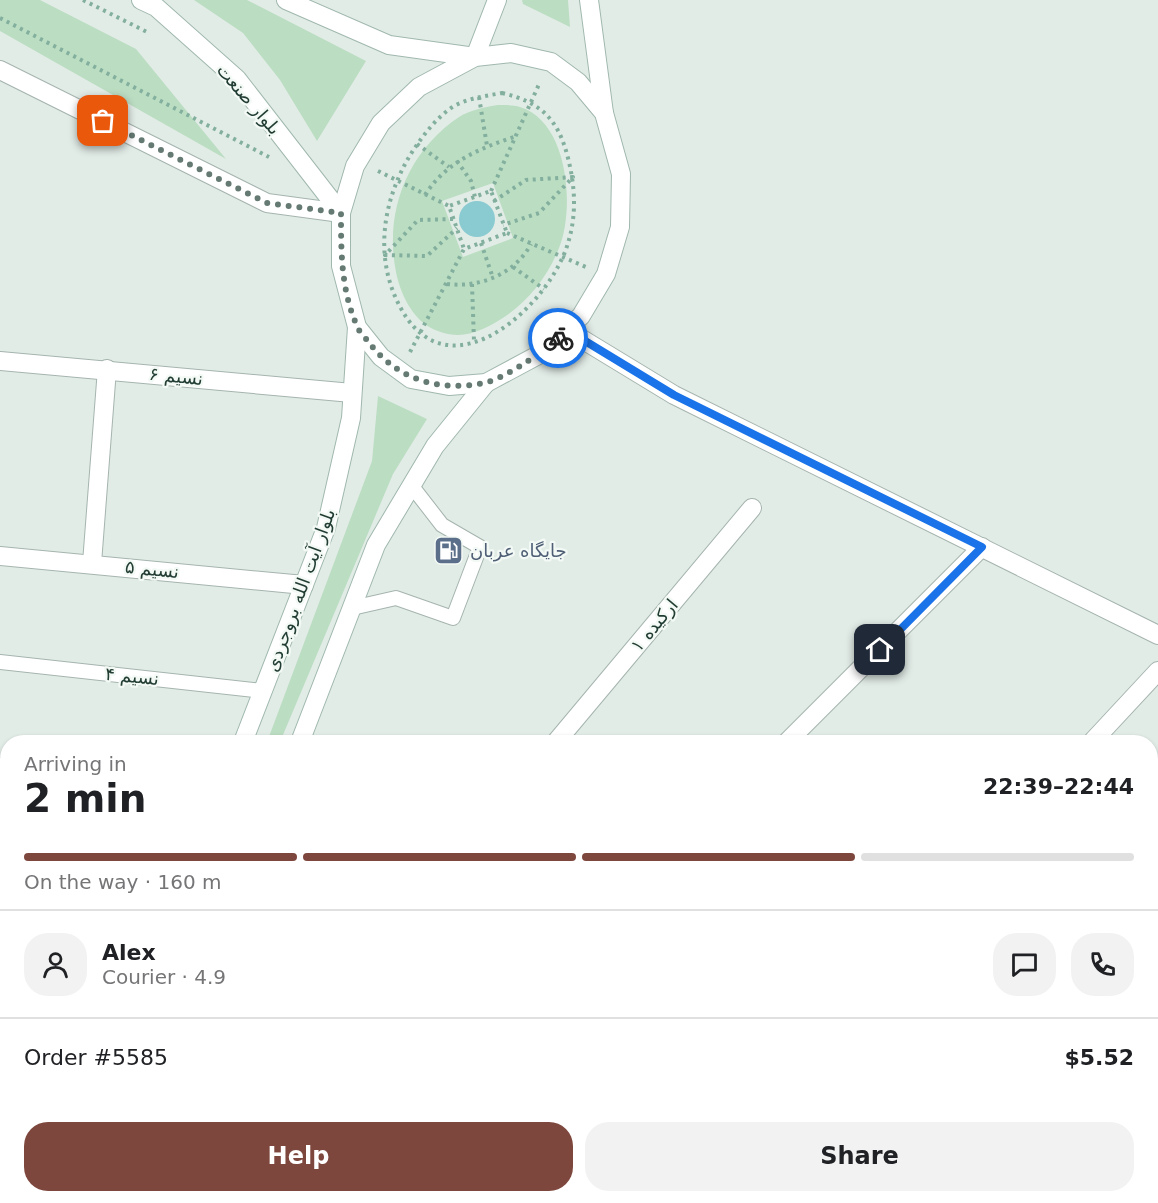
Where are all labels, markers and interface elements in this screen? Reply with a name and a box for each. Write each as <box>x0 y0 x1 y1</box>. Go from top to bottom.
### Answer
street label: بلوار صنعت <box>212 59 285 139</box>
pin <box>77 95 128 146</box>
icon: bag <box>86 104 119 137</box>
courier <box>528 308 588 368</box>
icon: bike <box>542 322 575 355</box>
street label: نسیم ۶ <box>148 363 204 390</box>
street label: بلوار آیت الله بروجردی <box>260 505 340 675</box>
fuel station icon: جایگاه عربان <box>433 534 465 566</box>
place label: جایگاه عربان <box>470 540 567 562</box>
street label: نسیم ۵ <box>124 556 180 583</box>
street label: ارکیده ۱ <box>626 595 682 655</box>
pin <box>854 624 905 675</box>
icon: home <box>863 633 896 666</box>
street label: نسیم ۴ <box>104 663 160 690</box>
text: Arriving in <box>24 752 127 776</box>
text: 22:39–22:44 <box>983 774 1134 799</box>
text: 2 min <box>24 776 146 821</box>
text: On the way · 160 m <box>24 870 222 894</box>
button: person <box>24 933 87 996</box>
button: chat <box>993 933 1056 996</box>
button: phone <box>1071 933 1134 996</box>
text: Alex <box>102 940 156 965</box>
text: Courier · 4.9 <box>102 965 226 989</box>
text: Order #5585 <box>24 1045 168 1070</box>
text: $5.52 <box>1064 1045 1134 1070</box>
button: Help <box>24 1122 573 1191</box>
button: Share <box>585 1122 1134 1191</box>

